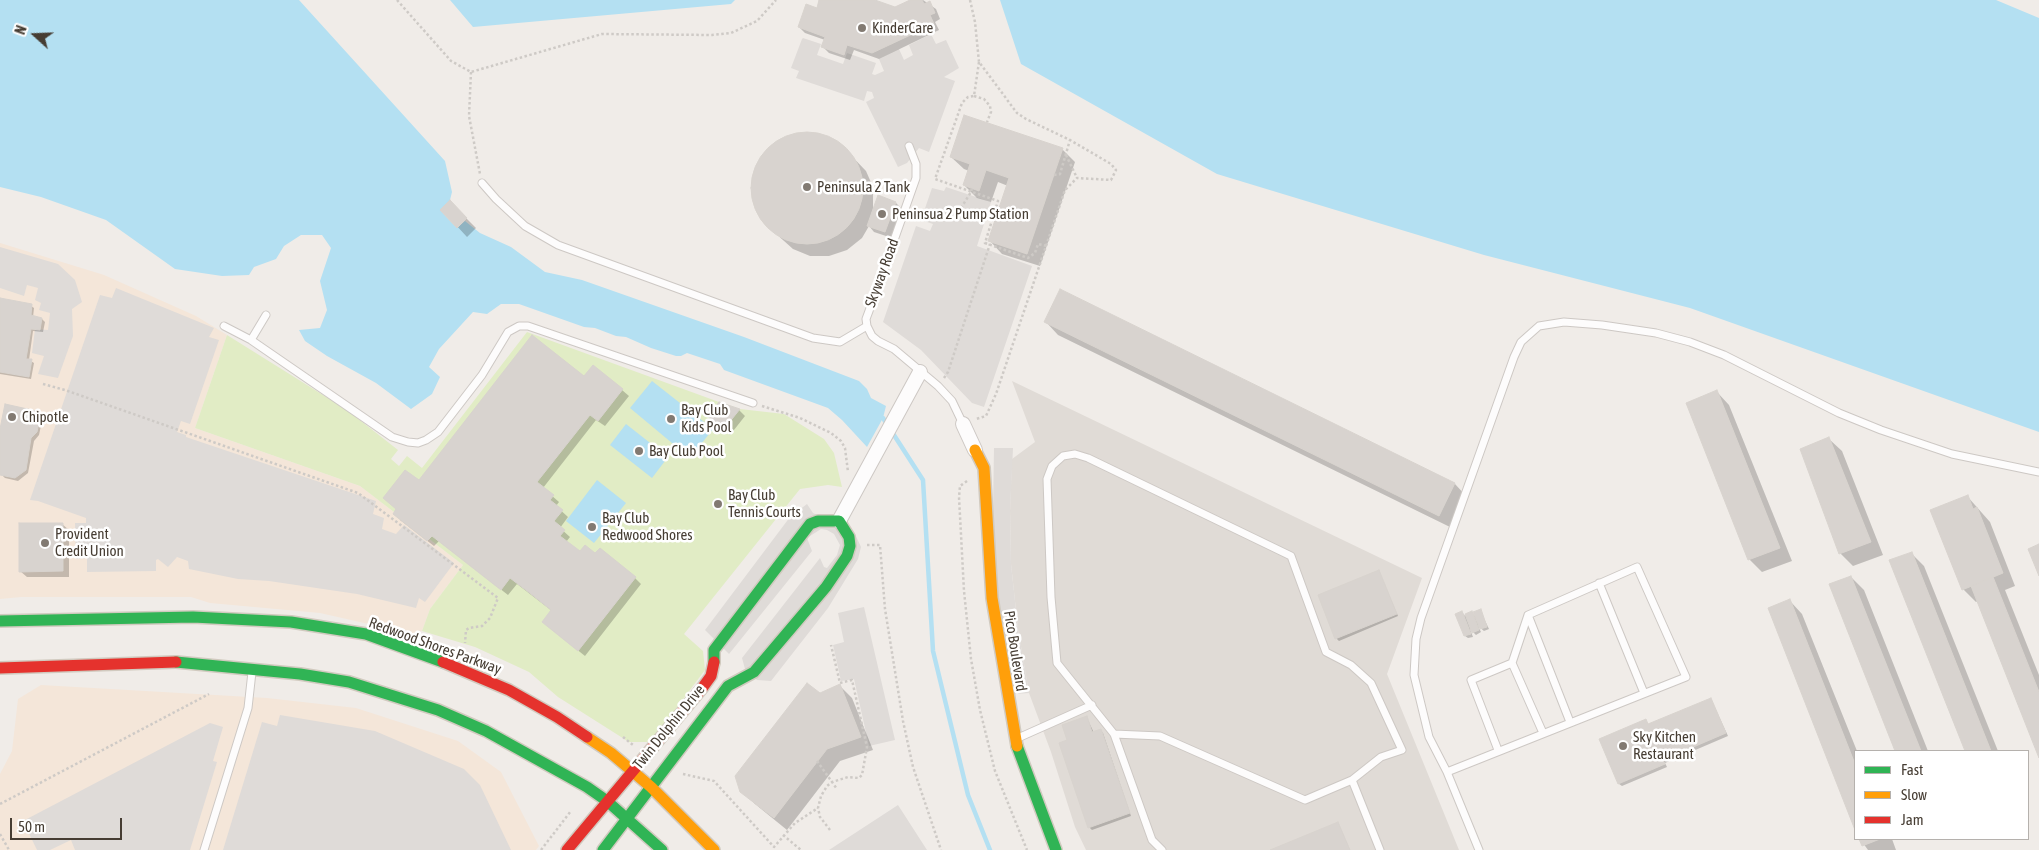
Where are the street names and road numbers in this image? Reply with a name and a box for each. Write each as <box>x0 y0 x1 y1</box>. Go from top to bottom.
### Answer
street label: Skyway Road <box>861 236 903 310</box>
street label: Pico Boulevard <box>1000 609 1030 693</box>
street label: Redwood Shores Parkway <box>366 614 504 678</box>
street label: Twin Dolphin Drive <box>629 681 709 773</box>

